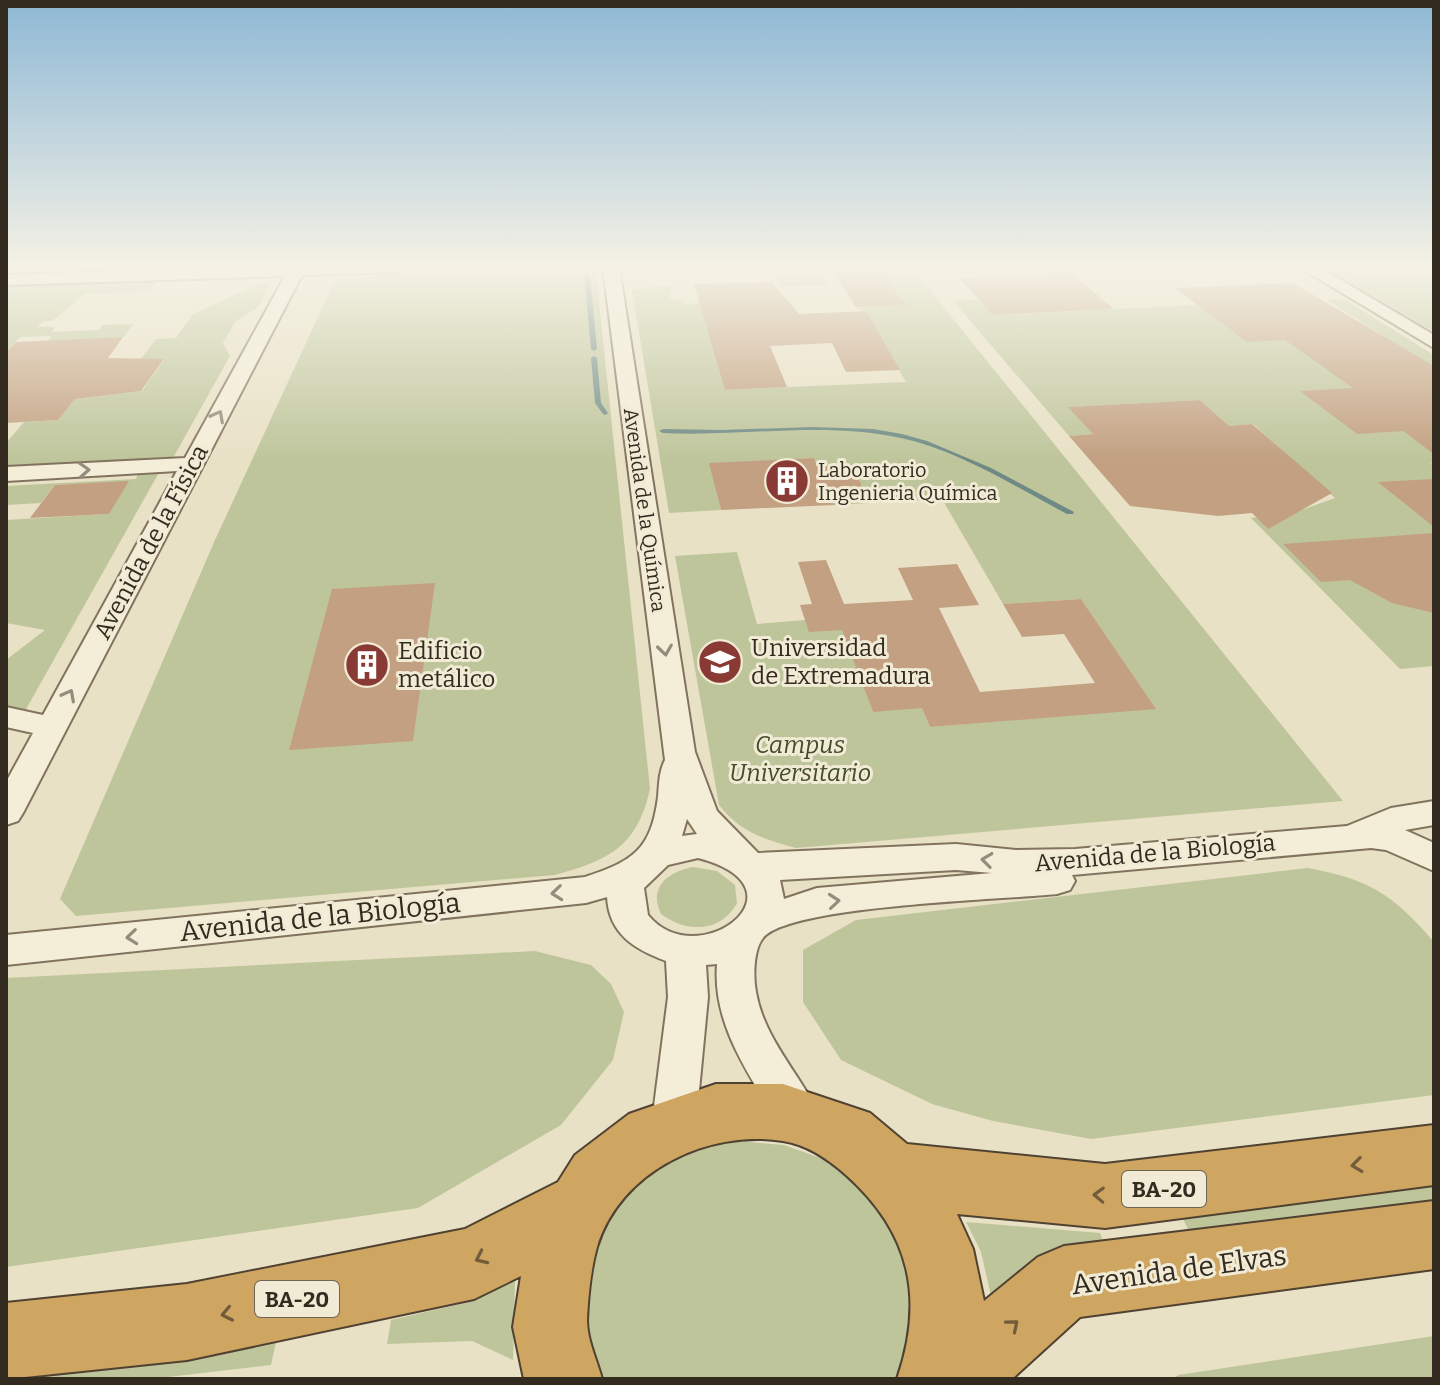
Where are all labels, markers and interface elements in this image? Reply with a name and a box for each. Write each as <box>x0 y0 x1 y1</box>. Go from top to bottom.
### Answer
street label: Avenida de la Química <box>619 406 671 614</box>
one-way arrow <box>208 410 224 425</box>
street label: Avenida de la Física <box>88 440 214 644</box>
building icon: Laboratorio Ingenieria Química <box>763 457 811 505</box>
place label: Laboratorio Ingenieria Química <box>818 458 997 505</box>
one-way arrow <box>78 461 91 478</box>
place label: Universidad de Extremadura <box>751 634 930 690</box>
place label: Edificio metálico <box>398 637 495 693</box>
school or university icon: Universidad de Extremadura <box>696 638 744 686</box>
building icon: Edificio metálico <box>343 641 391 689</box>
one-way arrow <box>656 643 673 656</box>
one-way arrow <box>60 689 75 703</box>
park label: Campus Universitario <box>729 731 871 787</box>
street label: Avenida de la Biología <box>1033 829 1277 877</box>
one-way arrow <box>980 851 993 868</box>
one-way arrow <box>550 884 563 901</box>
street label: Avenida de la Biología <box>178 886 462 948</box>
one-way arrow <box>828 893 841 910</box>
one-way arrow <box>125 928 138 945</box>
one-way arrow <box>1350 1156 1364 1173</box>
road number: BA-20 <box>1122 1171 1206 1207</box>
one-way arrow <box>1092 1187 1105 1204</box>
street label: Avenida de Elvas <box>1069 1239 1289 1301</box>
one-way arrow <box>474 1249 489 1265</box>
road number: BA-20 <box>255 1281 339 1317</box>
one-way arrow <box>220 1304 234 1321</box>
one-way arrow <box>1004 1320 1019 1335</box>

